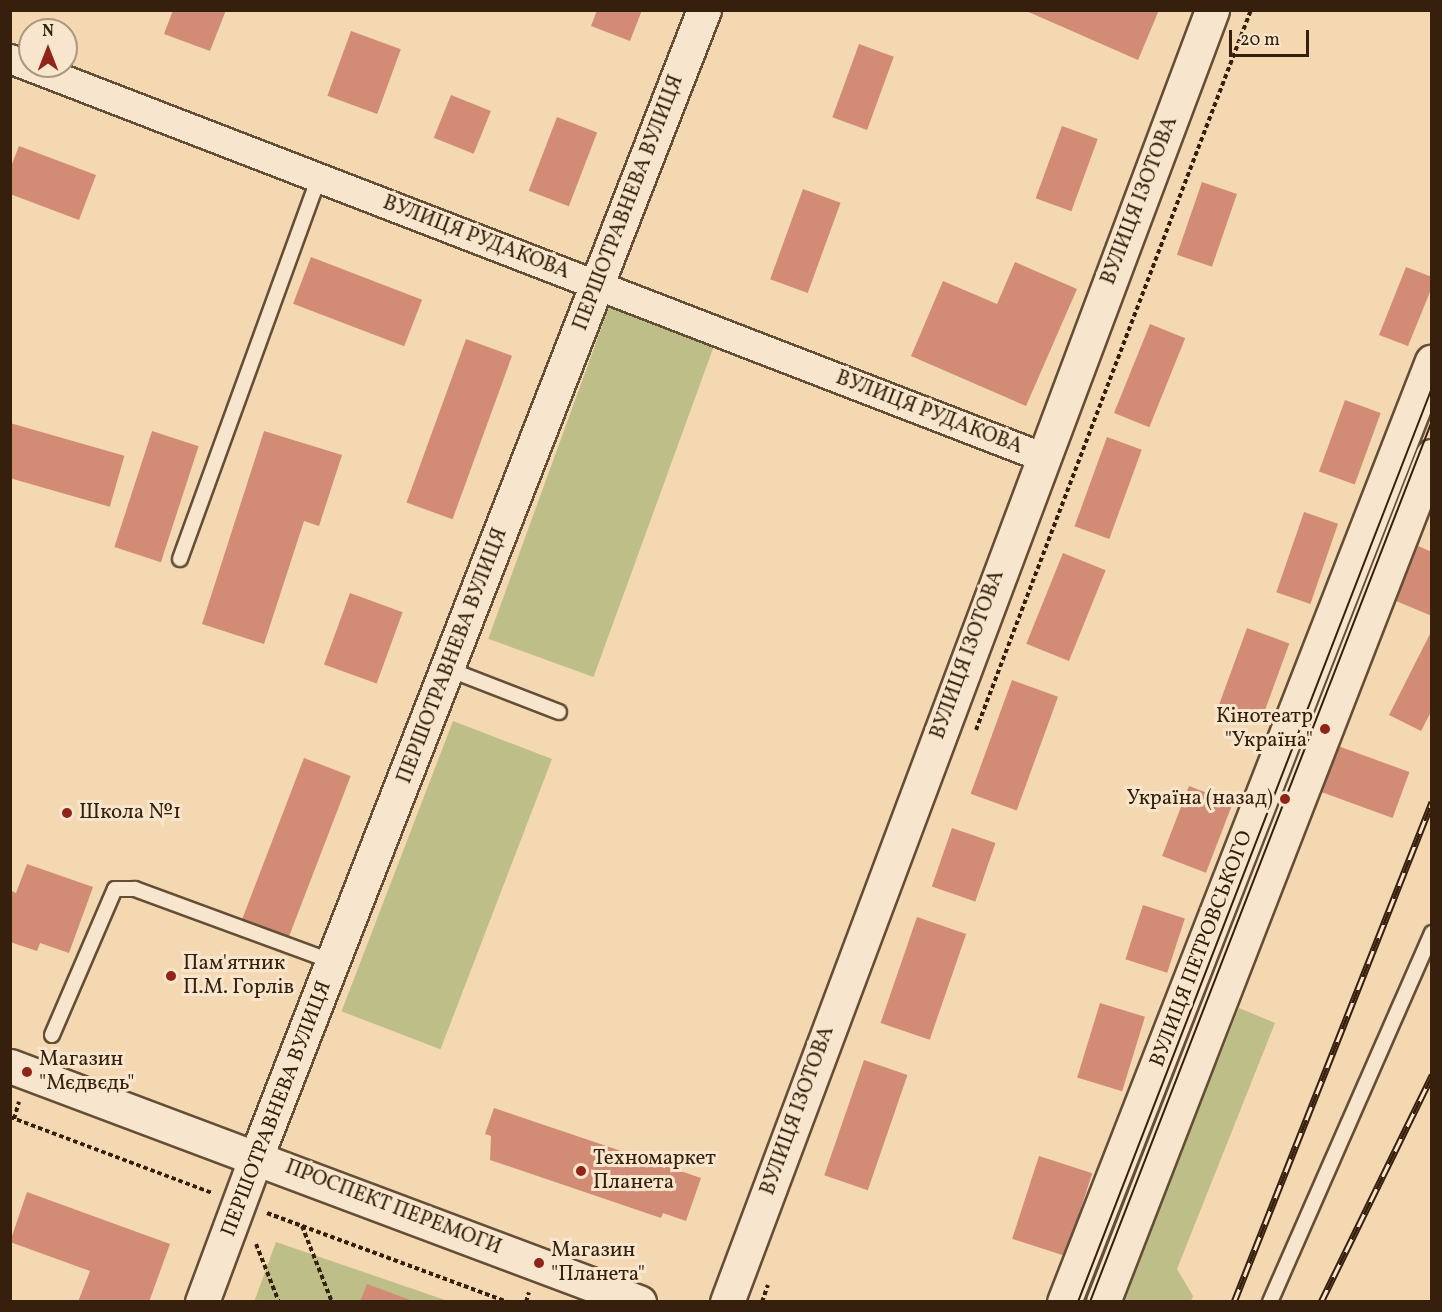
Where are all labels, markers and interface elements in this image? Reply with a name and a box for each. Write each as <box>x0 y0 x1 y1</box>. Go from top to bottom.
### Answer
north arrow <box>18 18 78 78</box>
scale bar <box>1232 18 1312 56</box>
text: N <box>42 21 54 43</box>
text: 20 m <box>1240 28 1280 53</box>
street label: ПЕРШОТРАВНЕВА ВУЛИЦЯ <box>569 72 689 334</box>
street label: ВУЛИЦЯ ІЗОТОВА <box>1096 113 1184 289</box>
street label: ВУЛИЦЯ РУДАКОВА <box>379 191 573 285</box>
street label: ВУЛИЦЯ РУДАКОВА <box>832 366 1026 460</box>
street label: ПЕРШОТРАВНЕВА ВУЛИЦЯ <box>393 525 513 787</box>
street label: ВУЛИЦЯ ІЗОТОВА <box>926 567 1010 743</box>
place label: Кінотеатр "Україна" <box>1216 704 1313 754</box>
marker: Кінотеатр "Україна" <box>1318 722 1332 736</box>
place label: Україна (назад) <box>1126 786 1273 812</box>
marker: Україна (назад) <box>1278 792 1292 806</box>
place label: Школа №1 <box>79 800 181 826</box>
marker: Школа №1 <box>60 806 74 820</box>
street label: ВУЛИЦЯ ПЕТРОВСЬКОГО <box>1145 827 1259 1071</box>
place label: Пам'ятник П.М. Горлів <box>183 951 294 1001</box>
marker: Пам'ятник П.М. Горлів <box>164 969 178 983</box>
street label: ПЕРШОТРАВНЕВА ВУЛИЦЯ <box>217 978 337 1240</box>
street label: ВУЛИЦЯ ІЗОТОВА <box>756 1023 840 1199</box>
place label: Магазин "Мєдвєдь" <box>39 1047 134 1097</box>
marker: Магазин "Мєдвєдь" <box>20 1065 34 1079</box>
place label: Техномаркет Планета <box>593 1146 716 1196</box>
street label: ПРОСПЕКТ ПЕРЕМОГИ <box>281 1155 505 1261</box>
marker: Техномаркет Планета <box>574 1164 588 1178</box>
place label: Магазин "Планета" <box>551 1238 645 1288</box>
marker: Магазин "Планета" <box>532 1256 546 1270</box>

